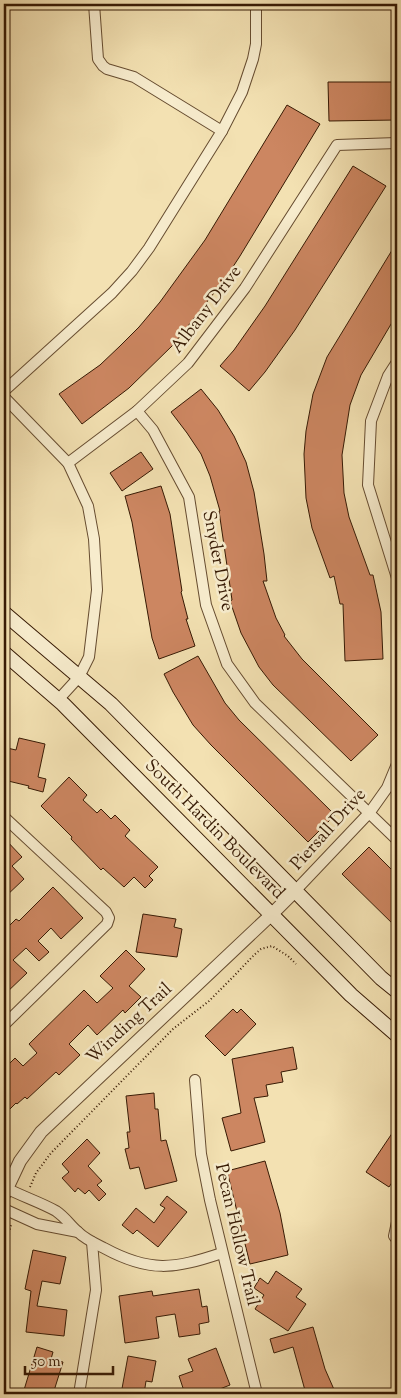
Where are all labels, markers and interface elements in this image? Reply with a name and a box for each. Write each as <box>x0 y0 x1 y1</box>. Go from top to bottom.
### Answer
street label: Albany Drive <box>165 261 249 359</box>
street label: Snyder Drive <box>195 509 239 613</box>
street label: South Hardin Boulevard <box>138 754 290 906</box>
street label: Piersall Drive <box>285 783 373 877</box>
street label: Winding Trail <box>81 977 179 1071</box>
street label: Pecan Hollow Trail <box>207 1161 265 1309</box>
scale bar <box>25 1343 112 1375</box>
text: 50 m <box>31 1352 61 1373</box>

